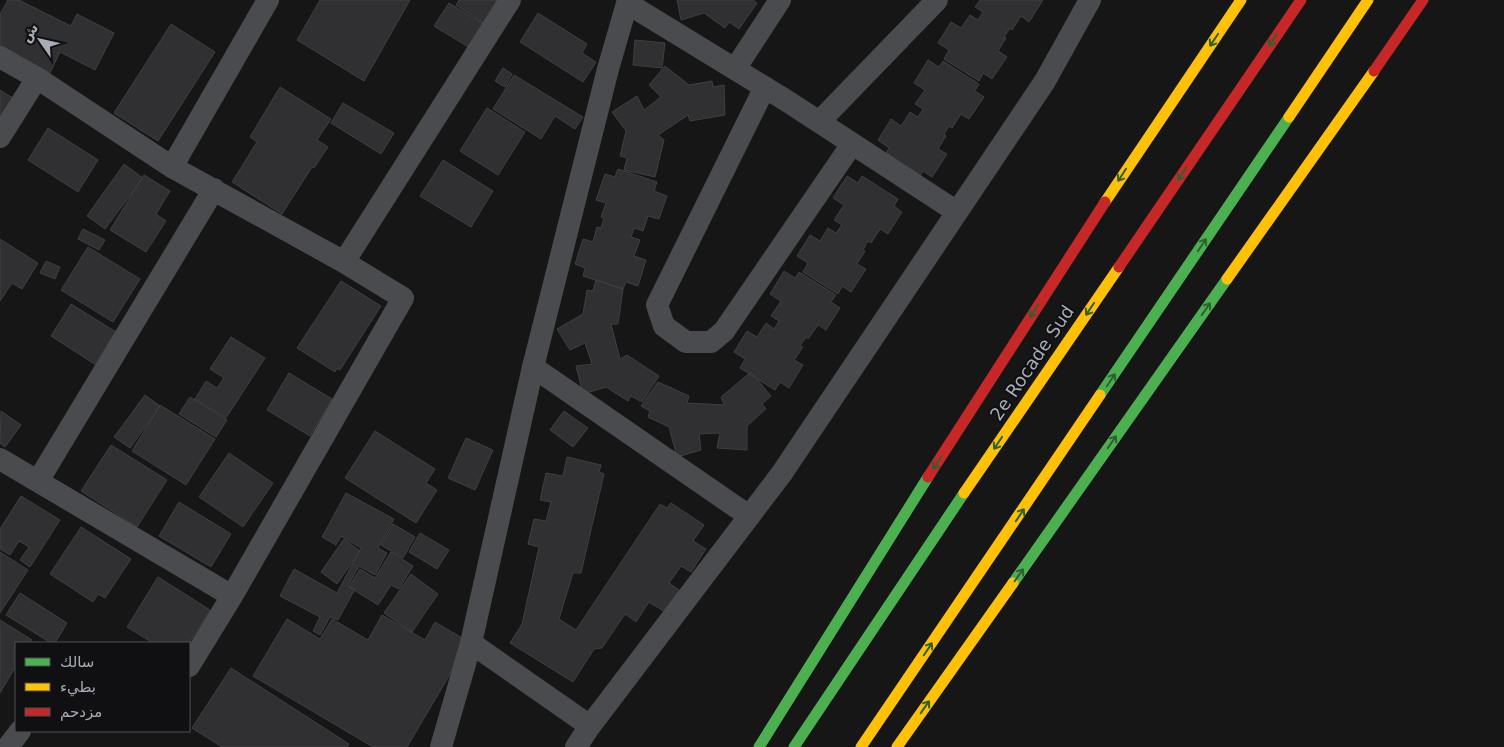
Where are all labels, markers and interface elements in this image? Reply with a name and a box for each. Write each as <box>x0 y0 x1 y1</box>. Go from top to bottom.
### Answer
north arrow <box>15 15 65 65</box>
text: ش <box>17 20 41 45</box>
one-way arrow <box>1209 33 1219 47</box>
one-way arrow <box>1268 33 1278 47</box>
one-way arrow <box>1117 167 1127 181</box>
one-way arrow <box>1176 167 1186 181</box>
one-way arrow <box>1197 239 1207 253</box>
street label: 2e Rocade Sud <box>985 301 1078 424</box>
one-way arrow <box>1085 301 1095 315</box>
one-way arrow <box>1201 302 1211 316</box>
one-way arrow <box>1028 303 1038 317</box>
one-way arrow <box>1106 373 1116 387</box>
one-way arrow <box>1107 435 1117 449</box>
one-way arrow <box>993 436 1004 450</box>
one-way arrow <box>932 455 942 469</box>
one-way arrow <box>1015 508 1025 522</box>
one-way arrow <box>1013 568 1024 582</box>
legend <box>15 642 190 732</box>
one-way arrow <box>923 642 933 656</box>
text: سالك <box>60 653 94 671</box>
text: بطيء <box>60 678 96 697</box>
one-way arrow <box>920 700 930 714</box>
text: مزدحم <box>60 703 102 721</box>

